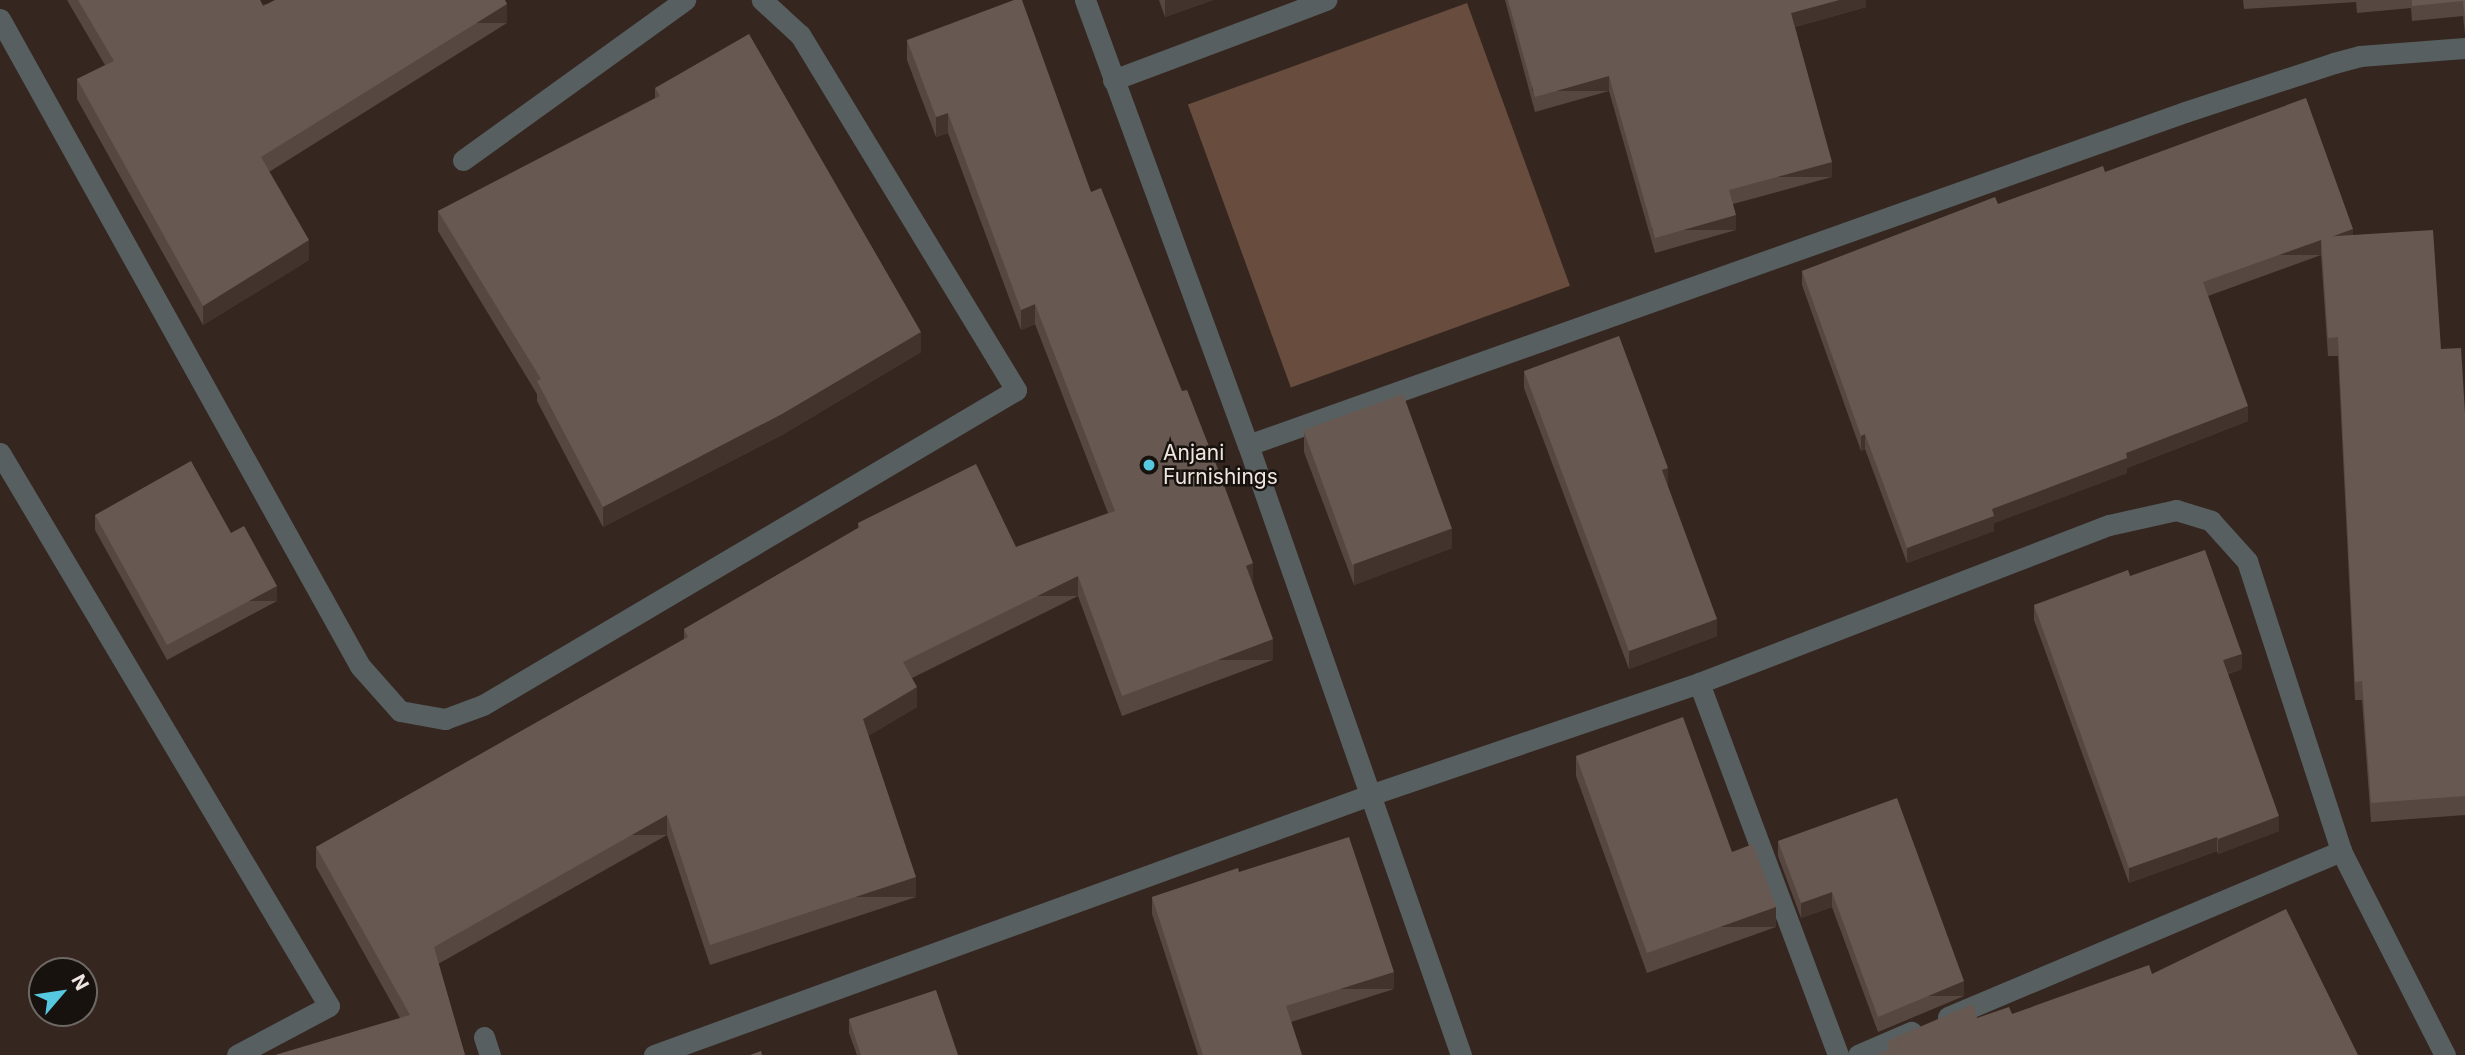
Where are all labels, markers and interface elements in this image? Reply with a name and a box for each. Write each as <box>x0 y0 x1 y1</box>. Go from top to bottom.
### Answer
place label: Anjani Furnishings <box>1163 440 1278 490</box>
marker: Anjani Furnishings <box>1141 457 1157 473</box>
north arrow <box>28 957 98 1027</box>
text: N <box>66 971 94 994</box>

